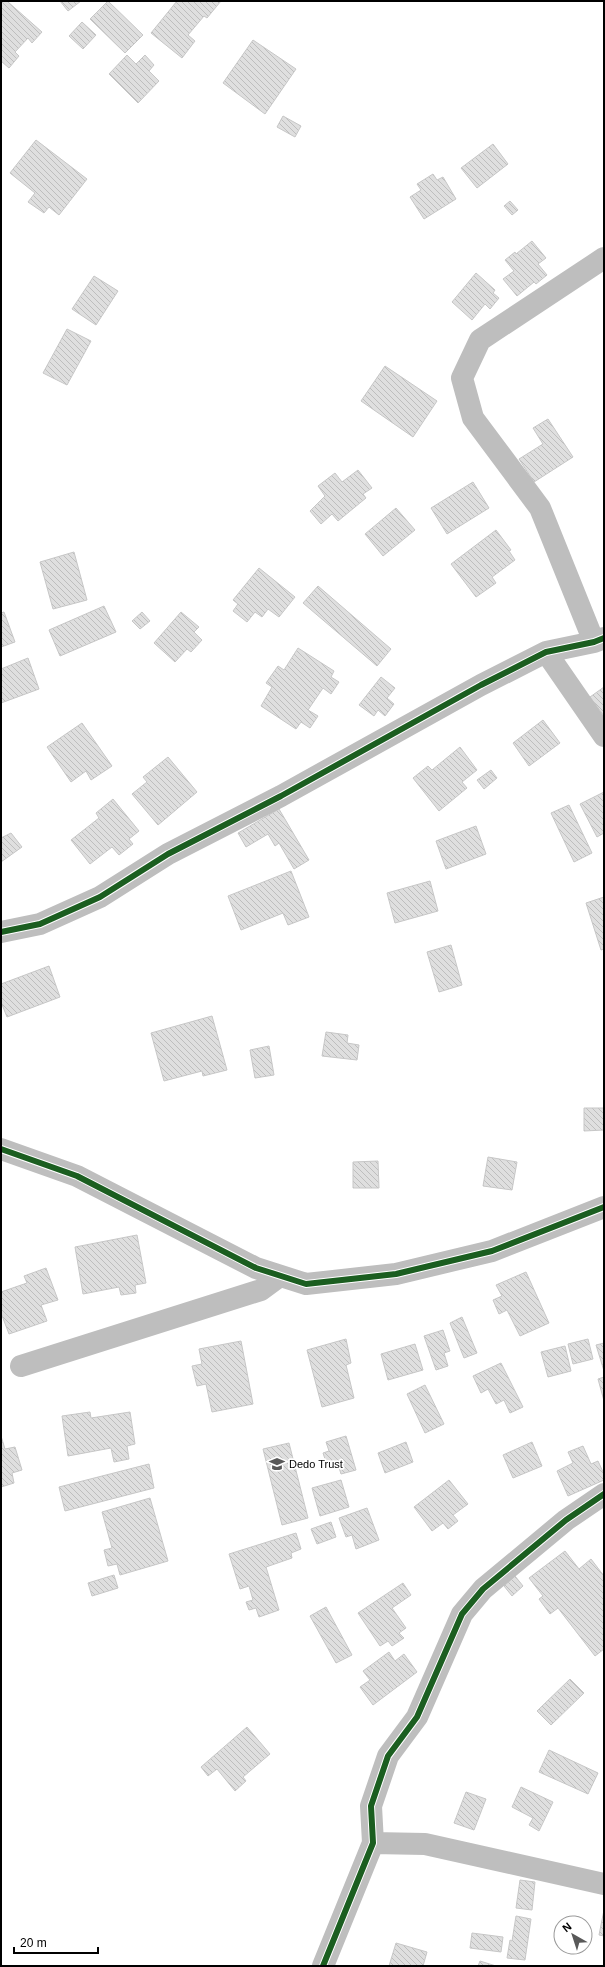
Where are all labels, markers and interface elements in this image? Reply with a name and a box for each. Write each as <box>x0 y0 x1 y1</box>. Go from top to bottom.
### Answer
school or university icon: Dedo Trust <box>268 1455 286 1473</box>
place label: Dedo Trust <box>289 1458 343 1470</box>
north arrow <box>553 1915 593 1955</box>
text: N <box>560 1920 574 1934</box>
scale bar <box>14 1929 98 1955</box>
text: 20 m <box>20 1936 47 1950</box>

